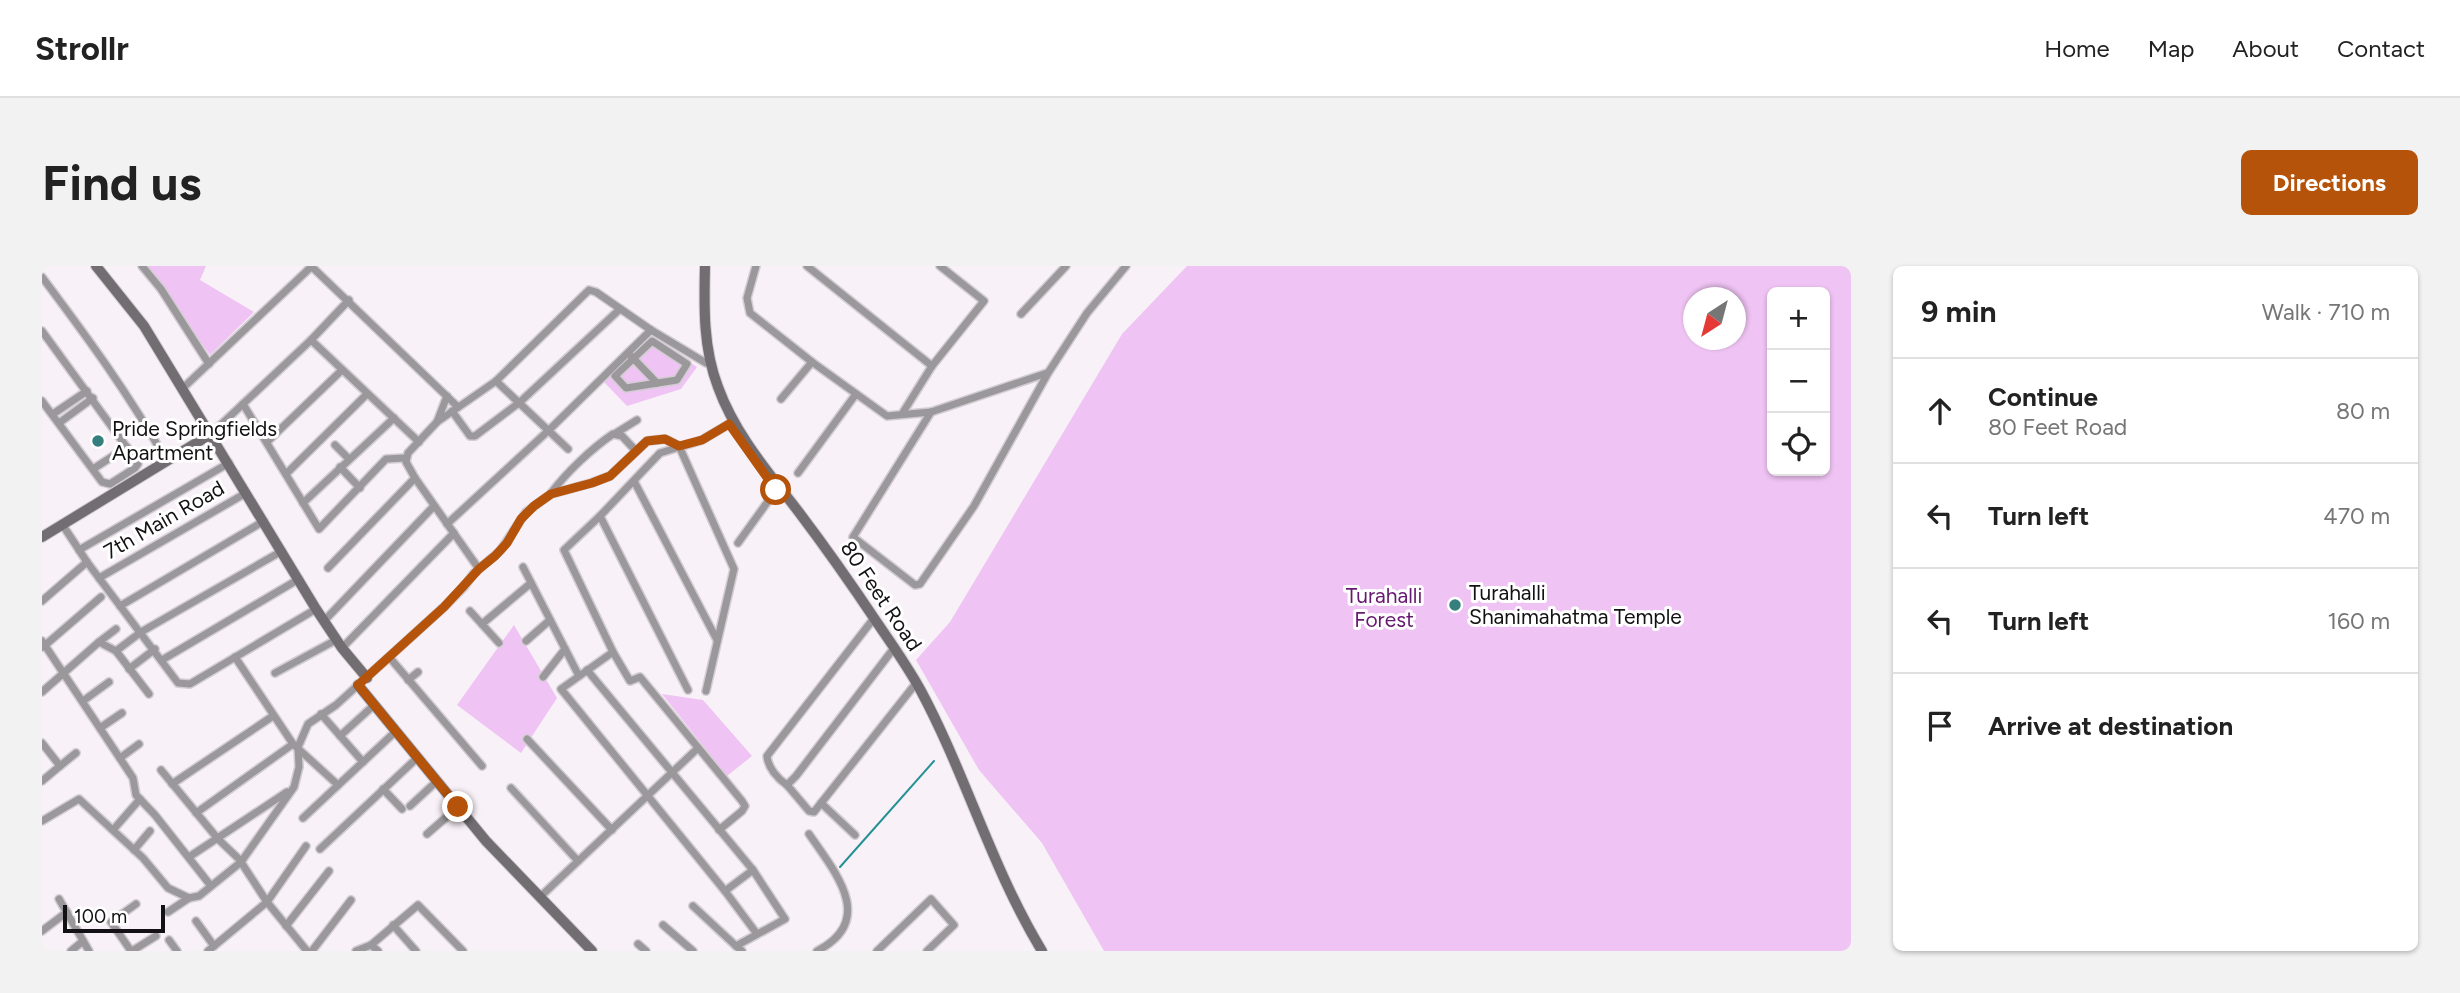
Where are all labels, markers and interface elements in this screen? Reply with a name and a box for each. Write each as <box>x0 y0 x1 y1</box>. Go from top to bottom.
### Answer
text: Strollr <box>35 29 129 68</box>
text: Home <box>2044 34 2110 63</box>
text: Map <box>2148 34 2194 63</box>
text: About <box>2232 34 2299 63</box>
text: Contact <box>2337 34 2425 63</box>
button: Directions <box>2241 150 2418 215</box>
text: Find us <box>42 153 201 212</box>
north arrow <box>1683 287 1746 350</box>
map controls <box>1767 287 1830 476</box>
button: + <box>1767 287 1830 350</box>
text: 9 min <box>1921 293 1997 330</box>
text: Walk · 710 m <box>2262 298 2390 326</box>
button: − <box>1767 350 1830 413</box>
text: Continue <box>1988 381 2098 413</box>
icon: ahead <box>1921 392 1959 430</box>
text: 80 m <box>2336 397 2390 425</box>
button: locate <box>1767 413 1830 476</box>
text: 80 Feet Road <box>1988 413 2127 441</box>
place label: Pride Springfields Apartment <box>112 416 277 465</box>
marker: Pride Springfields Apartment <box>90 433 106 449</box>
route start <box>760 474 791 505</box>
street label: 7th Main Road <box>99 475 228 564</box>
icon: left <box>1921 497 1959 535</box>
text: Turn left <box>1988 500 2089 532</box>
text: 470 m <box>2323 502 2390 530</box>
street label: 80 Feet Road <box>835 536 927 655</box>
place label: Turahalli Shanimahatma Temple <box>1469 580 1682 629</box>
park label: Turahalli Forest <box>1346 583 1422 632</box>
marker: Turahalli Shanimahatma Temple <box>1447 597 1463 613</box>
icon: left <box>1921 602 1959 640</box>
text: Turn left <box>1988 605 2089 637</box>
text: 160 m <box>2327 607 2390 635</box>
icon: arrive <box>1921 707 1959 745</box>
text: Arrive at destination <box>1988 710 2233 742</box>
route end <box>442 791 473 822</box>
scale bar <box>63 902 164 934</box>
text: 100 m <box>74 905 127 928</box>

